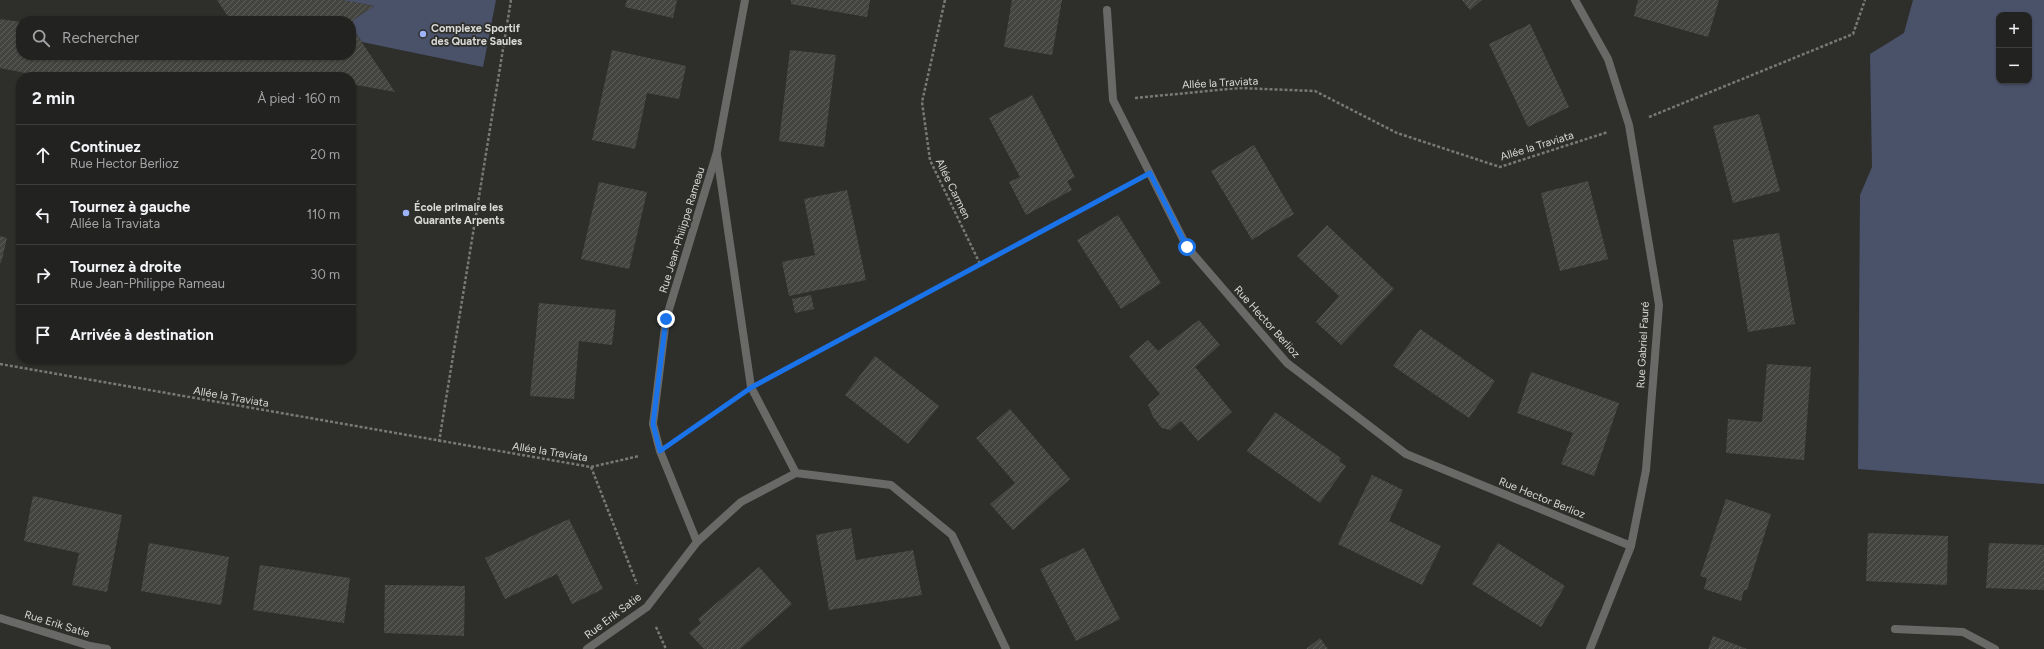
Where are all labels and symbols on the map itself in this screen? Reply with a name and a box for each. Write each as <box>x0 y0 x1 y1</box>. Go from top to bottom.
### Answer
place label: Complexe Sportif des Quatre Saules <box>431 22 522 48</box>
marker: Complexe Sportif des Quatre Saules <box>418 29 428 39</box>
street label: Allée la Traviata <box>1182 75 1258 91</box>
street label: Allée la Traviata <box>1499 129 1575 163</box>
street label: Allée Carmen <box>933 157 973 221</box>
street label: Rue Jean-Philippe Rameau <box>657 165 707 295</box>
place label: École primaire les Quarante Arpents <box>414 200 505 227</box>
marker: École primaire les Quarante Arpents <box>401 208 411 218</box>
route start <box>1178 238 1196 256</box>
street label: Rue Hector Berlioz <box>1231 283 1303 361</box>
street label: Rue Gabriel Fauré <box>1634 301 1652 389</box>
route end <box>657 310 675 328</box>
street label: Allée la Traviata <box>192 384 270 410</box>
street label: Allée la Traviata <box>511 440 589 464</box>
street label: Rue Hector Berlioz <box>1497 475 1587 521</box>
street label: Rue Erik Satie <box>582 590 644 642</box>
street label: Rue Erik Satie <box>23 608 91 640</box>

